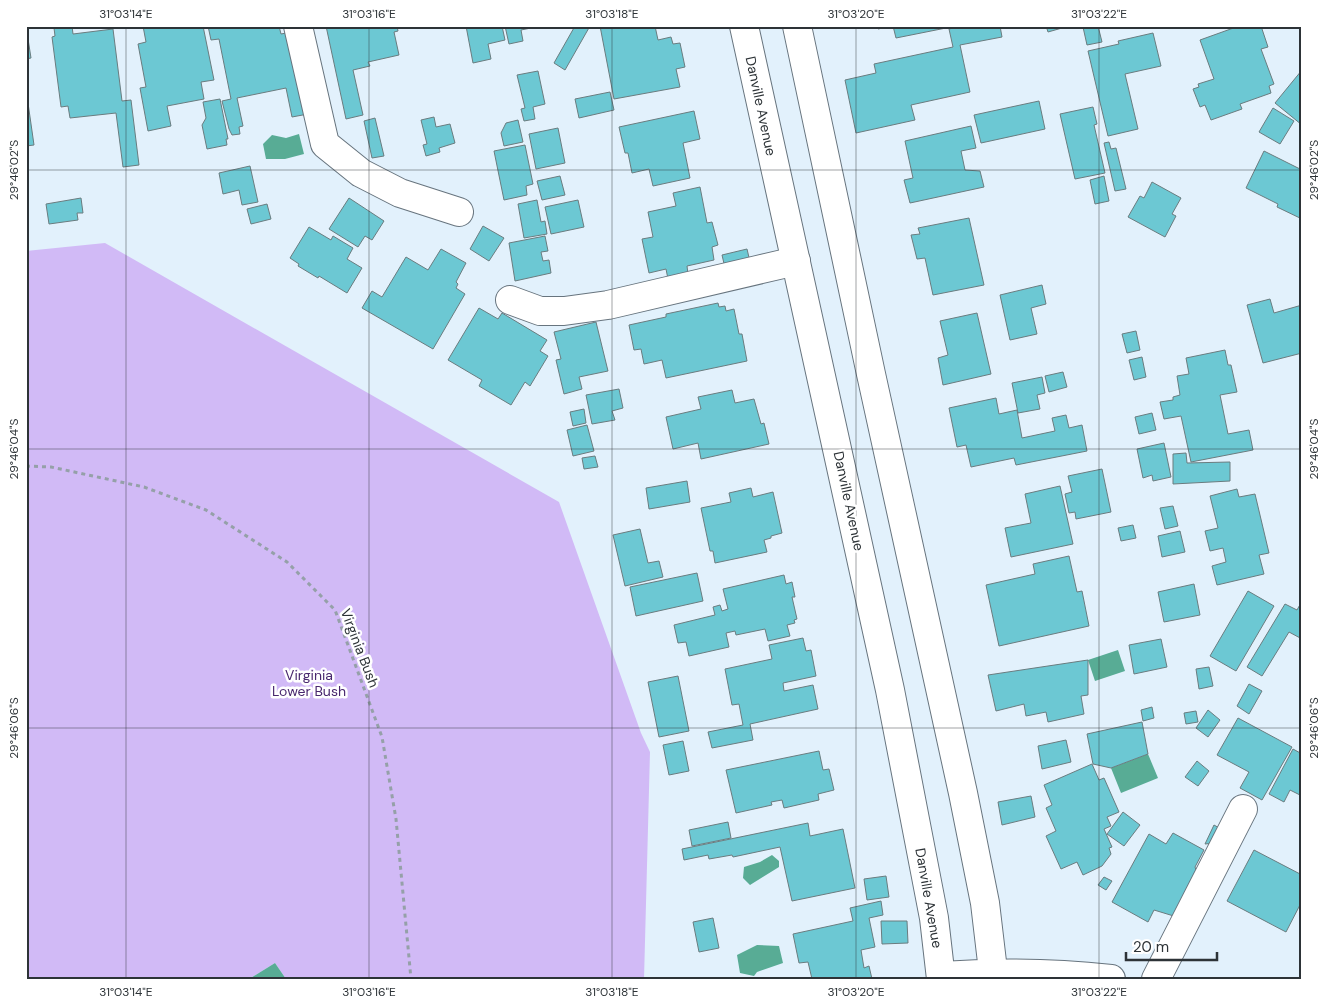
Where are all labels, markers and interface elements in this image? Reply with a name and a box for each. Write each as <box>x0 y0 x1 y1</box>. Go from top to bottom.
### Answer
text: 31°03'14"E <box>99 6 153 22</box>
text: 31°03'16"E <box>342 6 396 22</box>
text: 31°03'18"E <box>585 6 639 22</box>
text: 31°03'20"E <box>827 6 885 22</box>
text: 31°03'22"E <box>1071 6 1127 22</box>
street label: Danville Avenue <box>742 55 780 157</box>
text: 29°46'02"S <box>6 140 22 200</box>
text: 29°46'02"S <box>1306 140 1322 200</box>
text: 29°46'04"S <box>6 418 22 480</box>
text: 29°46'04"S <box>1306 418 1322 480</box>
street label: Danville Avenue <box>830 450 868 552</box>
street label: Virginia Bush <box>337 606 383 690</box>
park label: Virginia Lower Bush <box>272 666 346 700</box>
text: 29°46'06"S <box>6 697 22 759</box>
text: 29°46'06"S <box>1306 697 1322 759</box>
street label: Danville Avenue <box>911 847 947 950</box>
scale bar <box>1126 930 1217 962</box>
text: 20 m <box>1133 937 1169 957</box>
text: 31°03'14"E <box>99 984 153 1000</box>
text: 31°03'16"E <box>342 984 396 1000</box>
text: 31°03'18"E <box>585 984 639 1000</box>
text: 31°03'20"E <box>827 984 885 1000</box>
text: 31°03'22"E <box>1071 984 1127 1000</box>

